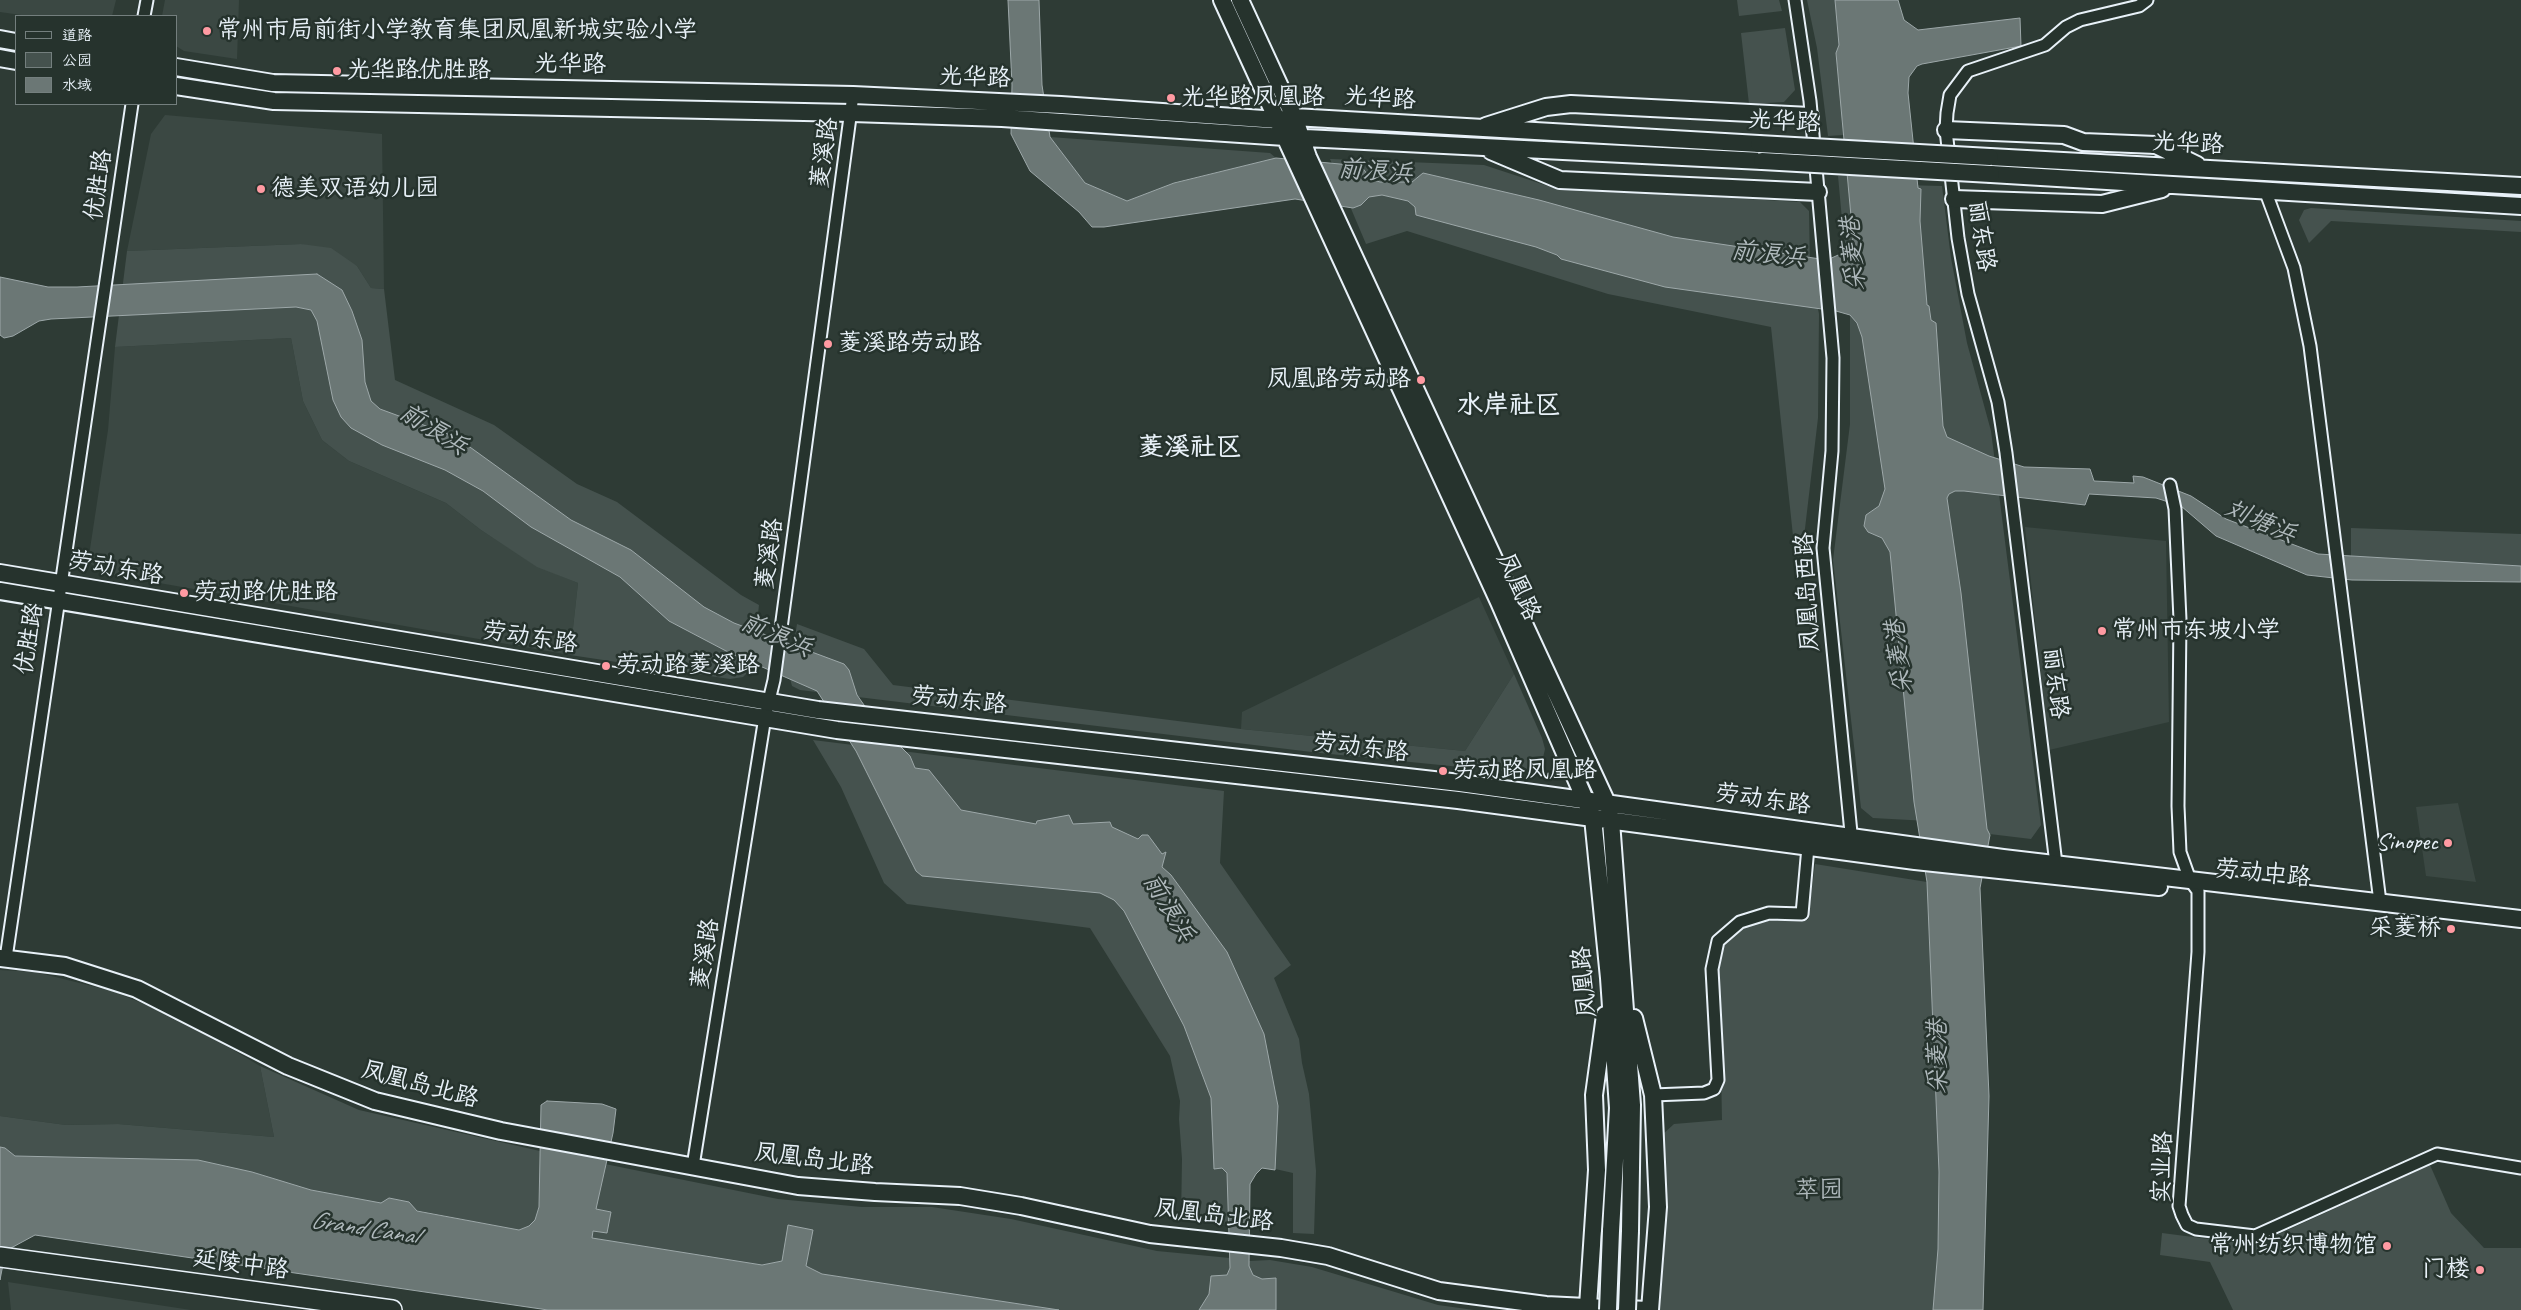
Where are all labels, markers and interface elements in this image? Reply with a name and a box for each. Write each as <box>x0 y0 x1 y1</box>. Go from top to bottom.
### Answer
legend <box>15 15 178 105</box>
place label: 常州市局前街小学教育集团凤凰新城实验小学 <box>217 17 697 45</box>
marker: 常州市局前街小学教育集团凤凰新城实验小学 <box>201 25 213 37</box>
text: 道路 <box>62 26 92 45</box>
street label: 光华路 <box>534 50 606 80</box>
text: 公园 <box>62 51 92 70</box>
place label: 光华路优胜路 <box>347 57 491 85</box>
street label: 光华路 <box>939 62 1011 94</box>
marker: 光华路优胜路 <box>331 65 343 77</box>
text: 水域 <box>62 76 92 95</box>
street label: 光华路 <box>1343 82 1417 116</box>
place label: 光华路凤凰路 <box>1181 84 1325 112</box>
marker: 光华路凤凰路 <box>1165 92 1177 104</box>
street label: 光华路 <box>1747 106 1821 138</box>
street label: 菱溪路 <box>806 115 844 191</box>
street label: 光华路 <box>2151 128 2225 160</box>
street label: 优胜路 <box>80 147 118 223</box>
water label: 前浪浜 <box>1337 154 1413 190</box>
place label: 德美双语幼儿园 <box>271 175 439 203</box>
marker: 德美双语幼儿园 <box>255 183 267 195</box>
street label: 丽东路 <box>1962 198 2000 274</box>
water label: 采菱港 <box>1836 215 1872 293</box>
water label: 前浪浜 <box>1729 236 1807 274</box>
place label: 菱溪路劳动路 <box>838 330 982 358</box>
marker: 菱溪路劳动路 <box>822 338 834 350</box>
place label: 凤凰路劳动路 <box>1267 366 1411 394</box>
marker: 凤凰路劳动路 <box>1415 374 1427 386</box>
district label: 水岸社区 <box>1457 390 1561 422</box>
water label: 前浪浜 <box>393 397 473 463</box>
district label: 菱溪社区 <box>1138 432 1242 464</box>
water label: 刘塘浜 <box>2220 494 2300 550</box>
street label: 菱溪路 <box>751 516 789 592</box>
street label: 凤凰岛西路 <box>1790 531 1826 653</box>
street label: 劳动东路 <box>66 546 166 592</box>
street label: 凤凰路 <box>1490 548 1546 626</box>
place label: 劳动路优胜路 <box>194 579 338 607</box>
marker: 劳动路优胜路 <box>178 587 190 599</box>
street label: 优胜路 <box>10 601 50 677</box>
water label: 前浪浜 <box>736 608 816 664</box>
street label: 劳动东路 <box>480 616 580 660</box>
place label: 常州市东坡小学 <box>2112 617 2280 645</box>
water label: 采菱港 <box>1881 618 1919 696</box>
marker: 常州市东坡小学 <box>2096 625 2108 637</box>
street label: 丽东路 <box>2036 646 2074 720</box>
place label: 劳动路菱溪路 <box>616 652 760 680</box>
marker: 劳动路菱溪路 <box>600 660 612 672</box>
street label: 劳动东路 <box>910 682 1008 720</box>
street label: 劳动东路 <box>1312 728 1410 768</box>
place label: 劳动路凤凰路 <box>1453 757 1597 785</box>
marker: 劳动路凤凰路 <box>1437 765 1449 777</box>
street label: 劳动东路 <box>1713 779 1813 821</box>
place label: Sinopec <box>2376 829 2438 857</box>
marker: Sinopec <box>2442 837 2454 849</box>
street label: 劳动中路 <box>2214 855 2312 893</box>
water label: 前浪浜 <box>1136 868 1200 948</box>
place label: 采菱桥 <box>2369 915 2441 943</box>
street label: 菱溪路 <box>686 916 726 992</box>
marker: 采菱桥 <box>2445 923 2457 935</box>
street label: 凤凰路 <box>1568 945 1602 1019</box>
water label: 采菱港 <box>1923 1020 1953 1094</box>
street label: 凤凰岛北路 <box>358 1056 482 1114</box>
street label: 实业路 <box>2147 1131 2179 1203</box>
street label: 凤凰岛北路 <box>753 1138 875 1182</box>
park label: 萃园 <box>1795 1177 1843 1205</box>
street label: 凤凰岛北路 <box>1153 1194 1275 1238</box>
water label: Grand Canal <box>309 1206 419 1252</box>
place label: 常州纺织博物馆 <box>2209 1232 2377 1260</box>
marker: 常州纺织博物馆 <box>2381 1240 2393 1252</box>
street label: 延陵中路 <box>191 1244 291 1286</box>
place label: 门楼 <box>2422 1256 2470 1284</box>
marker: 门楼 <box>2474 1264 2486 1276</box>

